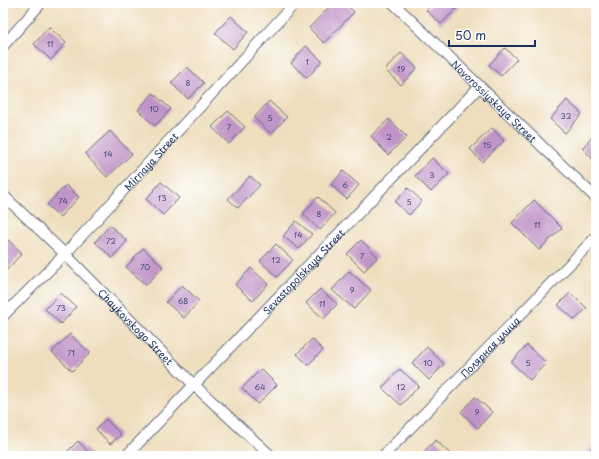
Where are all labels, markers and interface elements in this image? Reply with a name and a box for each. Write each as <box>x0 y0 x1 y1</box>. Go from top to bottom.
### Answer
scale bar <box>449 22 535 48</box>
text: 50 m <box>455 26 486 44</box>
house number: 11 <box>47 38 53 50</box>
house number: 1 <box>305 56 309 68</box>
street label: Novorossiyskaya Street <box>449 56 541 145</box>
house number: 19 <box>397 63 405 75</box>
house number: 8 <box>186 77 191 89</box>
house number: 10 <box>149 103 159 115</box>
house number: 32 <box>561 110 572 122</box>
house number: 5 <box>267 112 273 124</box>
house number: 7 <box>227 121 232 133</box>
street label: Mirnaya Street <box>120 129 181 193</box>
house number: 2 <box>386 131 392 143</box>
house number: 15 <box>483 139 491 151</box>
house number: 14 <box>104 148 112 160</box>
house number: 3 <box>429 169 435 181</box>
house number: 6 <box>342 179 348 191</box>
house number: 13 <box>158 192 166 204</box>
house number: 74 <box>58 195 68 207</box>
house number: 5 <box>406 196 412 208</box>
house number: 8 <box>317 208 322 220</box>
house number: 11 <box>534 219 540 231</box>
street label: Sevastopolskaya Street <box>259 225 347 317</box>
house number: 14 <box>294 229 302 241</box>
house number: 72 <box>106 235 116 247</box>
house number: 7 <box>360 250 365 262</box>
house number: 12 <box>271 254 281 266</box>
house number: 70 <box>140 261 150 273</box>
house number: 9 <box>350 284 355 296</box>
street label: Chaykovskogo Street <box>95 285 177 368</box>
house number: 68 <box>178 295 188 307</box>
house number: 11 <box>319 298 325 310</box>
house number: 73 <box>56 302 66 314</box>
street label: Полярная улица <box>456 312 523 380</box>
house number: 71 <box>67 347 75 359</box>
house number: 10 <box>423 357 433 369</box>
house number: 5 <box>525 357 531 369</box>
house number: 64 <box>255 381 265 393</box>
house number: 12 <box>396 381 406 393</box>
house number: 9 <box>475 406 480 418</box>

